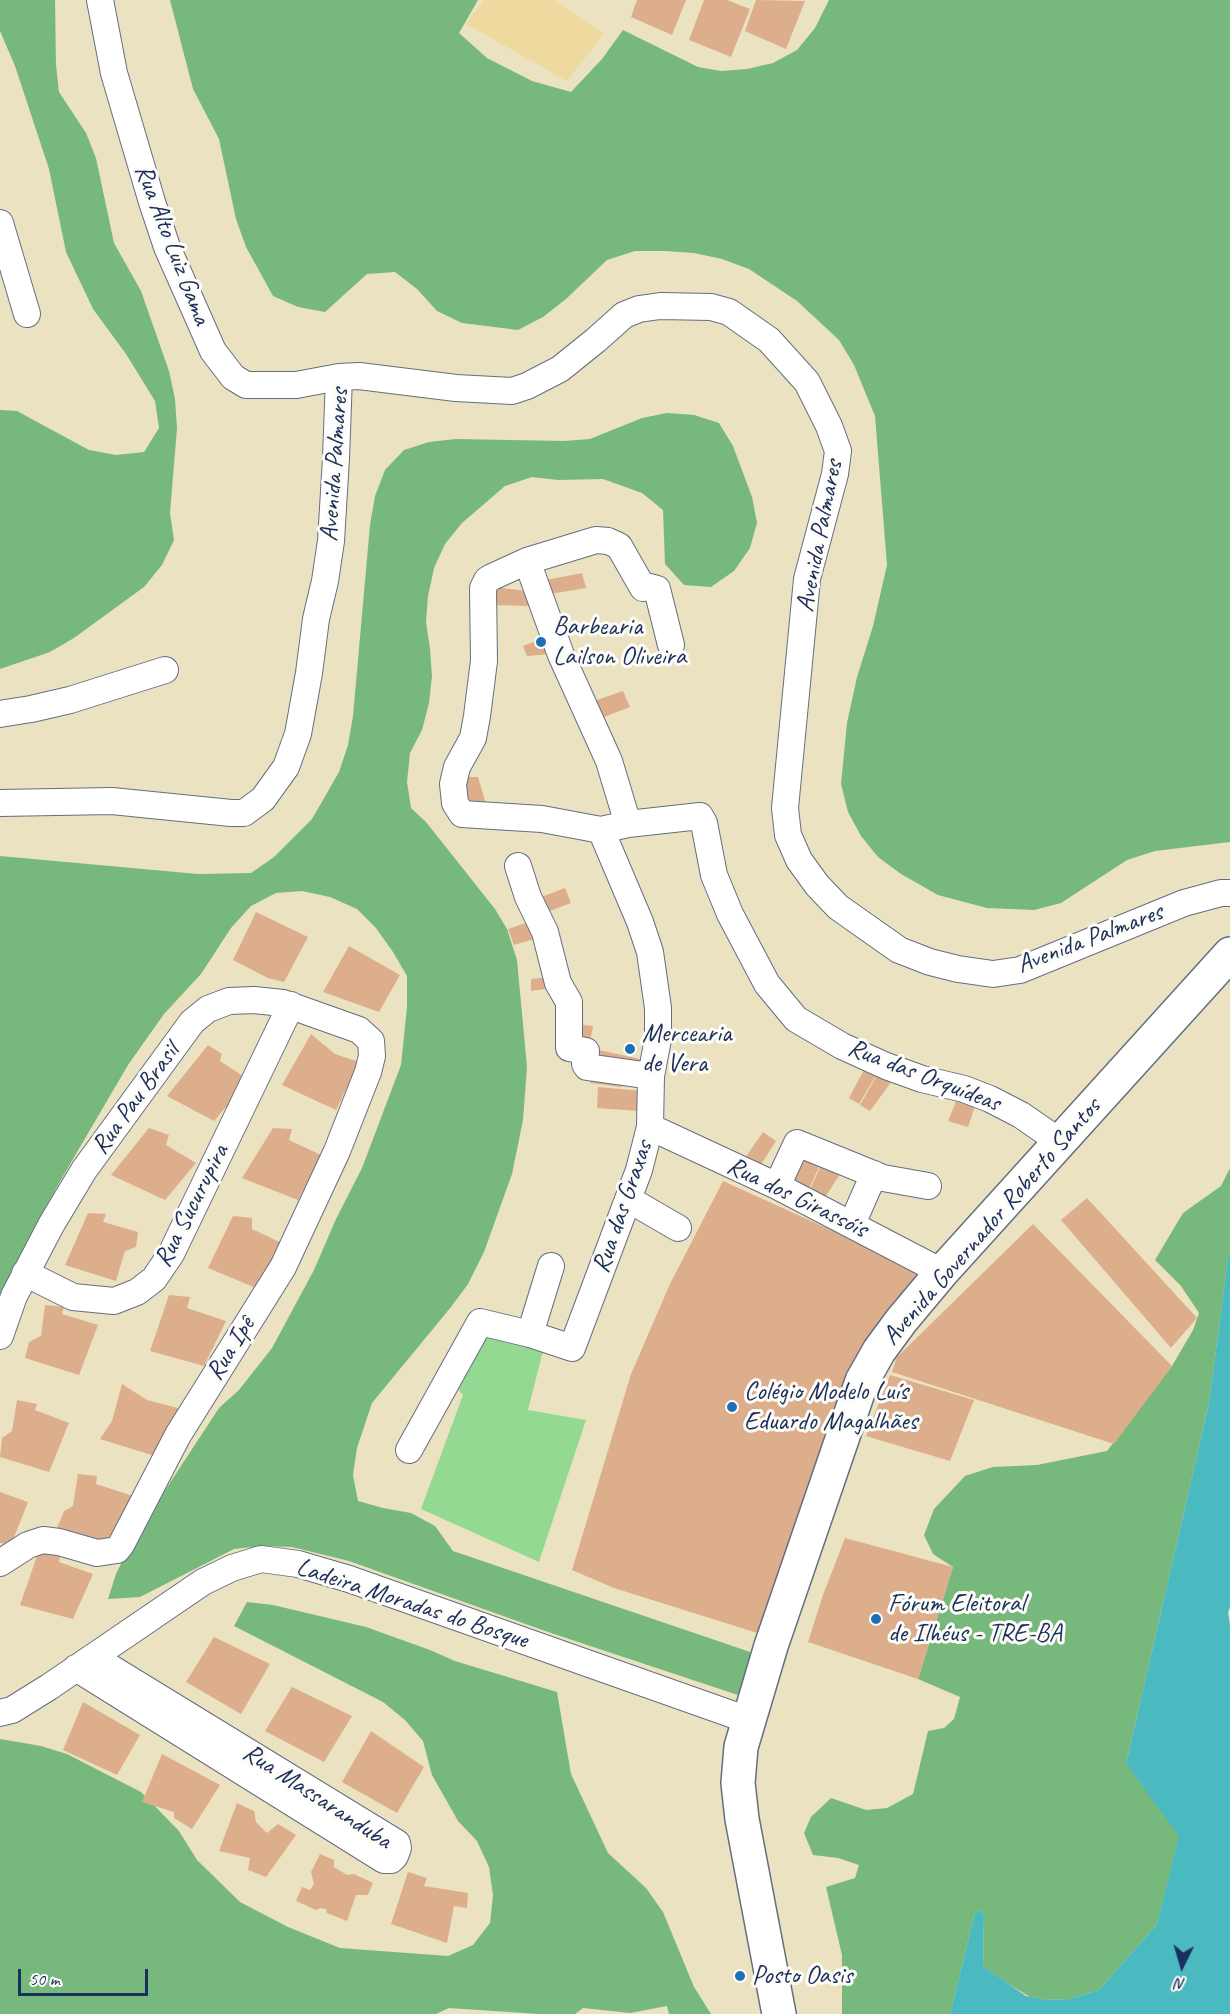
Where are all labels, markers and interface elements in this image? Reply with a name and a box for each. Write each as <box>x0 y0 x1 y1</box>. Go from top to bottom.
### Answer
street label: Rua Alto Luiz Gama <box>127 160 217 330</box>
street label: Avenida Palmares <box>314 387 356 543</box>
street label: Avenida Palmares <box>790 458 850 614</box>
place label: Barbearia Lailson Oliveira <box>553 611 686 672</box>
marker: Barbearia Lailson Oliveira <box>534 635 548 649</box>
street label: Avenida Palmares <box>1013 897 1167 981</box>
place label: Mercearia de Vera <box>642 1018 731 1080</box>
street label: Rua das Orquídeas <box>843 1033 1005 1119</box>
street label: Rua Pau Brasil <box>85 1037 187 1161</box>
marker: Mercearia de Vera <box>623 1042 637 1056</box>
street label: Avenida Governador Roberto Santos <box>876 1092 1108 1352</box>
street label: Rua das Graxas <box>586 1137 660 1277</box>
street label: Rua Sucurupira <box>148 1139 236 1273</box>
street label: Rua dos Girassóis <box>722 1151 872 1245</box>
street label: Rua Ipê <box>200 1312 262 1386</box>
place label: Colégio Modelo Luís Eduardo Magalhães <box>744 1376 917 1438</box>
marker: Colégio Modelo Luís Eduardo Magalhães <box>725 1400 739 1414</box>
street label: Ladeira Moradas do Bosque <box>292 1552 532 1656</box>
place label: Fórum Eleitoral de Ilhéus - TRE-BA <box>888 1588 1062 1649</box>
marker: Fórum Eleitoral de Ilhéus - TRE-BA <box>869 1612 883 1626</box>
street label: Rua Massaranduba <box>237 1737 397 1857</box>
north arrow <box>1152 1936 1212 1996</box>
scale bar <box>21 1957 152 1995</box>
place label: Posto Oasis <box>752 1960 852 1992</box>
text: 50 m <box>29 1968 60 1990</box>
marker: Posto Oasis <box>733 1969 747 1983</box>
text: N <box>1175 1974 1186 1994</box>

